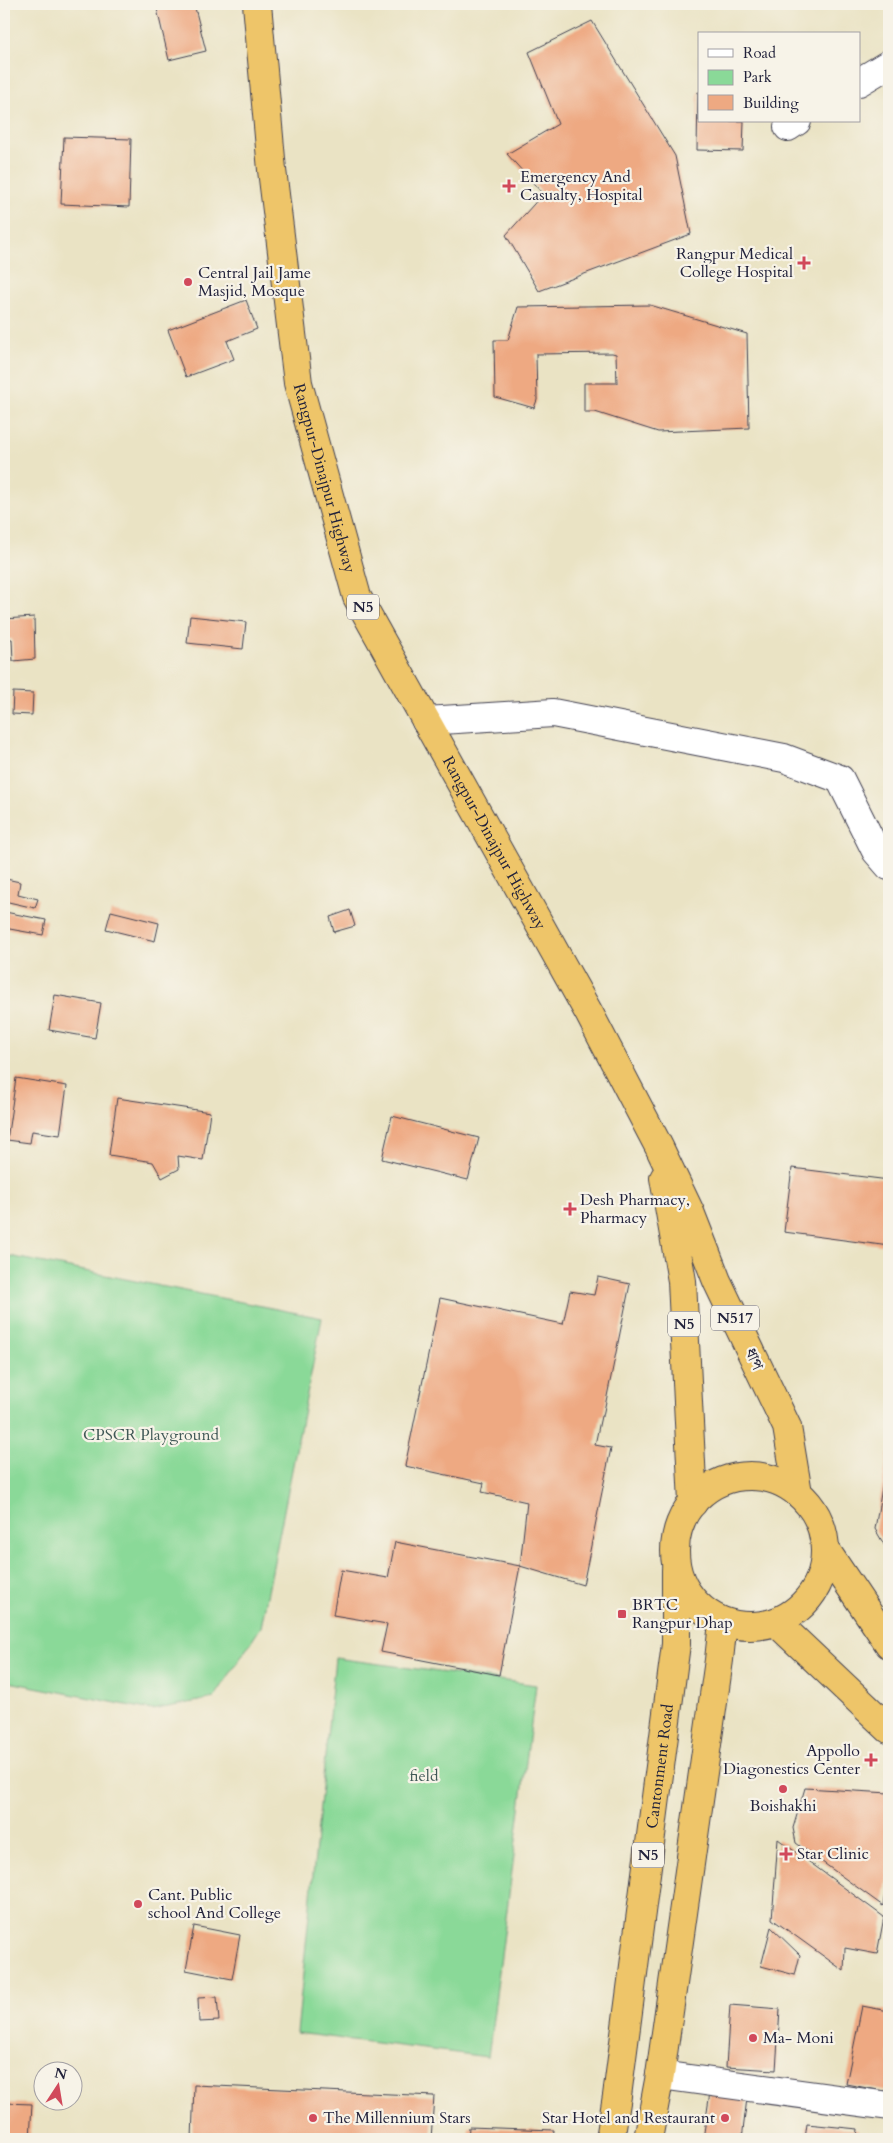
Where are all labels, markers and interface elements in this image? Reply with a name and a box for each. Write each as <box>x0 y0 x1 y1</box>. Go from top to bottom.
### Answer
legend <box>698 32 860 122</box>
text: Road <box>743 43 776 63</box>
text: Park <box>743 67 772 87</box>
text: Building <box>743 93 799 113</box>
place label: Emergency And Casualty, Hospital <box>520 166 643 206</box>
marker: Emergency And Casualty, Hospital <box>502 179 516 193</box>
place label: Rangpur Medical College Hospital <box>676 243 793 283</box>
marker: Rangpur Medical College Hospital <box>797 256 811 270</box>
place label: Central Jail Jame Masjid, Mosque <box>198 262 311 302</box>
marker: Central Jail Jame Masjid, Mosque <box>182 276 194 288</box>
street label: Rangpur-Dinajpur Highway <box>288 381 361 576</box>
road number: N5 <box>347 594 379 620</box>
street label: Rangpur-Dinajpur Highway <box>437 752 552 934</box>
place label: Desh Pharmacy, Pharmacy <box>580 1189 690 1229</box>
marker: Desh Pharmacy, Pharmacy <box>564 1203 576 1215</box>
road number: N517 <box>711 1306 759 1330</box>
road number: N5 <box>668 1312 700 1336</box>
street label: ধাপ <box>740 1345 769 1374</box>
park label: CPSCR Playground <box>83 1424 220 1446</box>
place label: BRTC Rangpur Dhap <box>632 1594 733 1634</box>
marker: BRTC Rangpur Dhap <box>616 1608 628 1620</box>
street label: Cantonment Road <box>641 1702 679 1830</box>
place label: Appollo Diagonestics Center <box>723 1740 860 1780</box>
marker: Appollo Diagonestics Center <box>864 1753 878 1767</box>
park label: field <box>410 1765 439 1787</box>
marker: Boishakhi <box>777 1783 789 1795</box>
place label: Boishakhi <box>750 1795 817 1817</box>
road number: N5 <box>632 1842 664 1868</box>
place label: Star Clinic <box>797 1843 869 1865</box>
marker: Star Clinic <box>779 1847 793 1861</box>
place label: Cant. Public school And College <box>148 1884 281 1924</box>
marker: Cant. Public school And College <box>132 1898 144 1910</box>
place label: Ma- Moni <box>763 2027 834 2049</box>
marker: Ma- Moni <box>747 2032 759 2044</box>
north arrow <box>32 2060 82 2110</box>
text: N <box>53 2063 69 2084</box>
place label: The Millennium Stars <box>323 2107 471 2129</box>
place label: Star Hotel and Restaurant <box>542 2107 715 2129</box>
marker: The Millennium Stars <box>307 2112 319 2124</box>
marker: Star Hotel and Restaurant <box>719 2112 731 2124</box>

